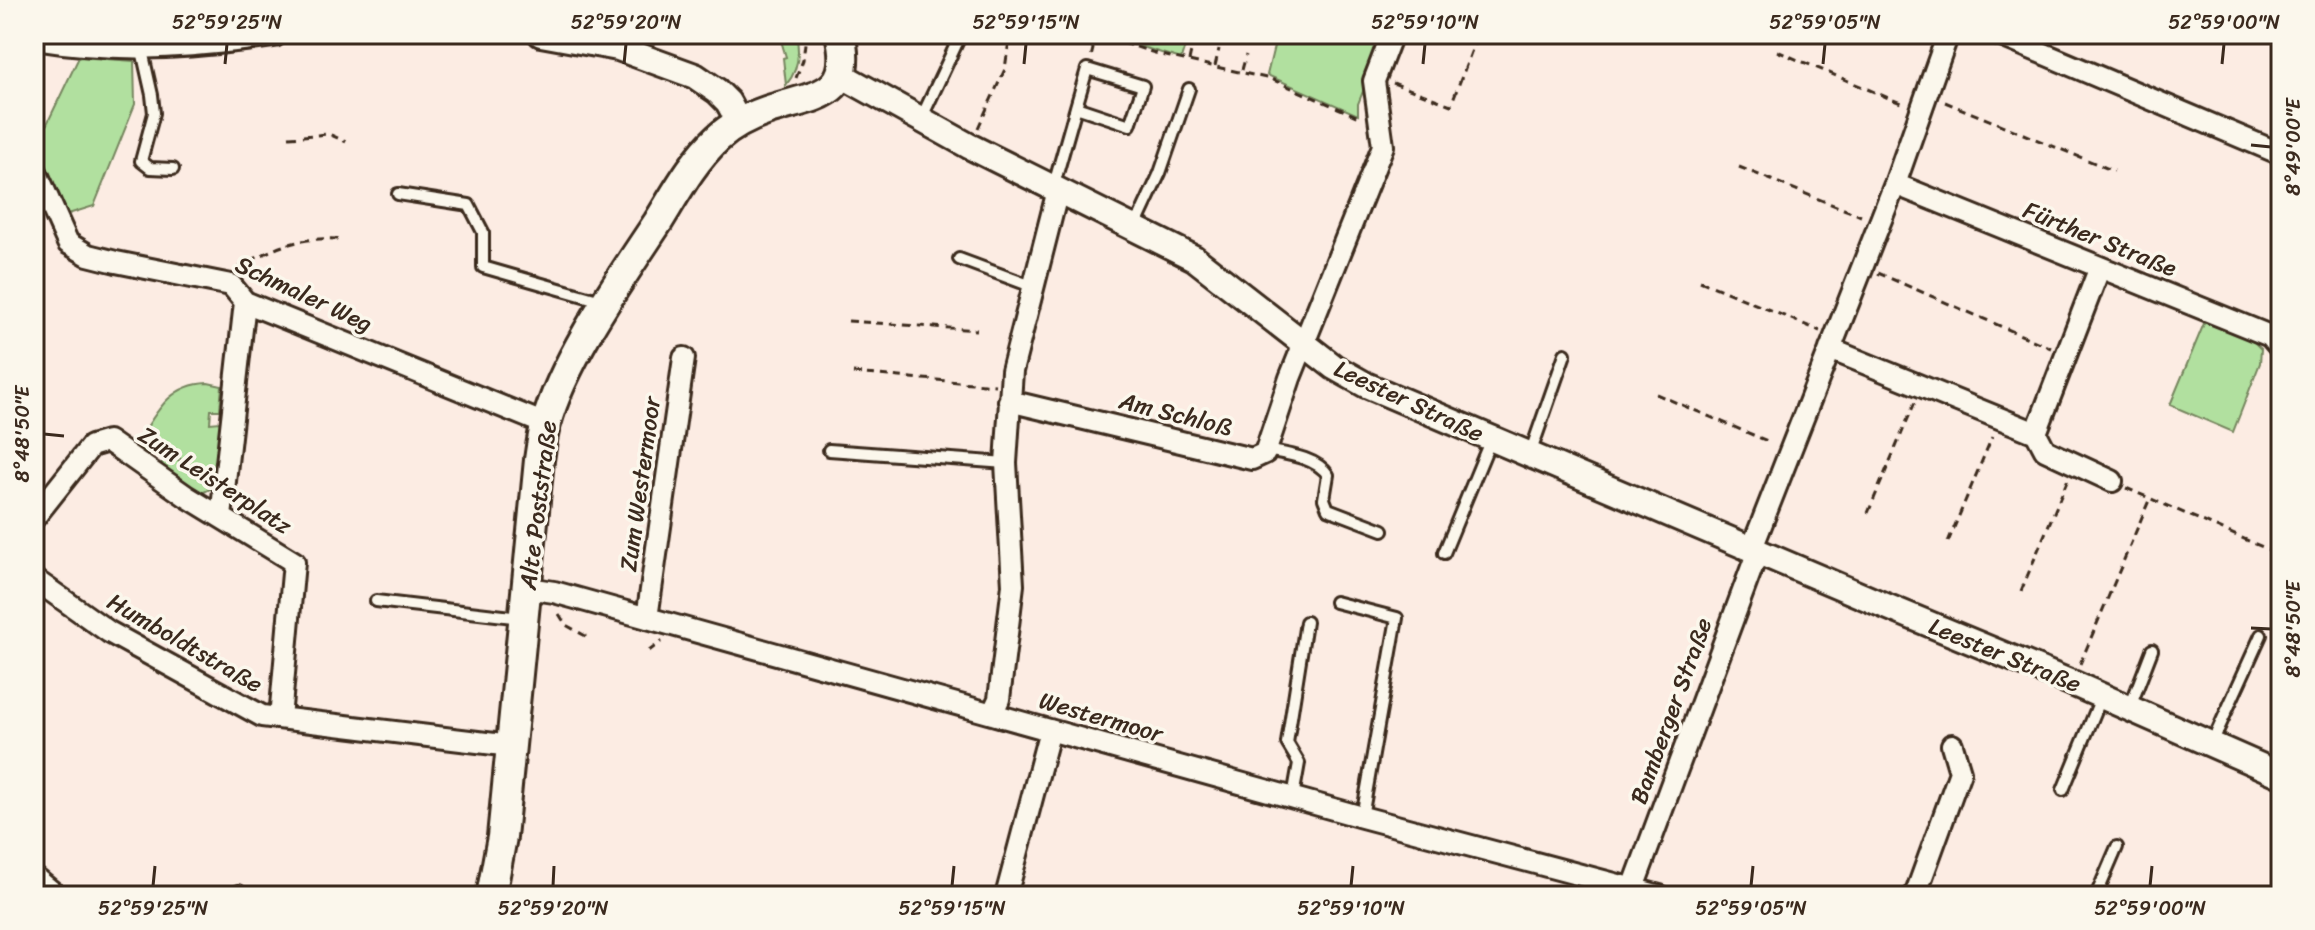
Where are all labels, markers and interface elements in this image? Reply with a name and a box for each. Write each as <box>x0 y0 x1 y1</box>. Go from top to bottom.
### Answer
text: 52°59'25"N <box>172 5 282 40</box>
text: 52°59'20"N <box>571 5 681 40</box>
text: 52°59'15"N <box>972 5 1080 40</box>
text: 52°59'10"N <box>1371 5 1479 40</box>
text: 52°59'05"N <box>1769 5 1881 40</box>
text: 52°59'00"N <box>2168 5 2280 40</box>
text: 8°49'00"E <box>2276 96 2311 196</box>
street label: Fürther Straße <box>2017 189 2184 289</box>
street label: Schmaler Weg <box>228 244 380 344</box>
street label: Leester Straße <box>1327 348 1491 454</box>
street label: Am Schloß <box>1114 379 1237 448</box>
text: 8°48'50"E <box>5 384 40 482</box>
street label: Zum Westermoor <box>607 393 673 574</box>
street label: Zum Leisterplatz <box>129 414 301 546</box>
street label: Alte Poststraße <box>507 418 569 593</box>
text: 8°48'50"E <box>2276 579 2311 677</box>
street label: Humboldtstraße <box>99 581 271 705</box>
street label: Leester Straße <box>1922 605 2088 705</box>
street label: Bamberger Straße <box>1618 612 1724 810</box>
street label: Westermoor <box>1034 679 1170 755</box>
text: 52°59'25"N <box>98 891 208 926</box>
text: 52°59'20"N <box>498 891 608 926</box>
text: 52°59'15"N <box>898 891 1006 926</box>
text: 52°59'10"N <box>1297 891 1405 926</box>
text: 52°59'05"N <box>1695 891 1807 926</box>
text: 52°59'00"N <box>2094 891 2206 926</box>

